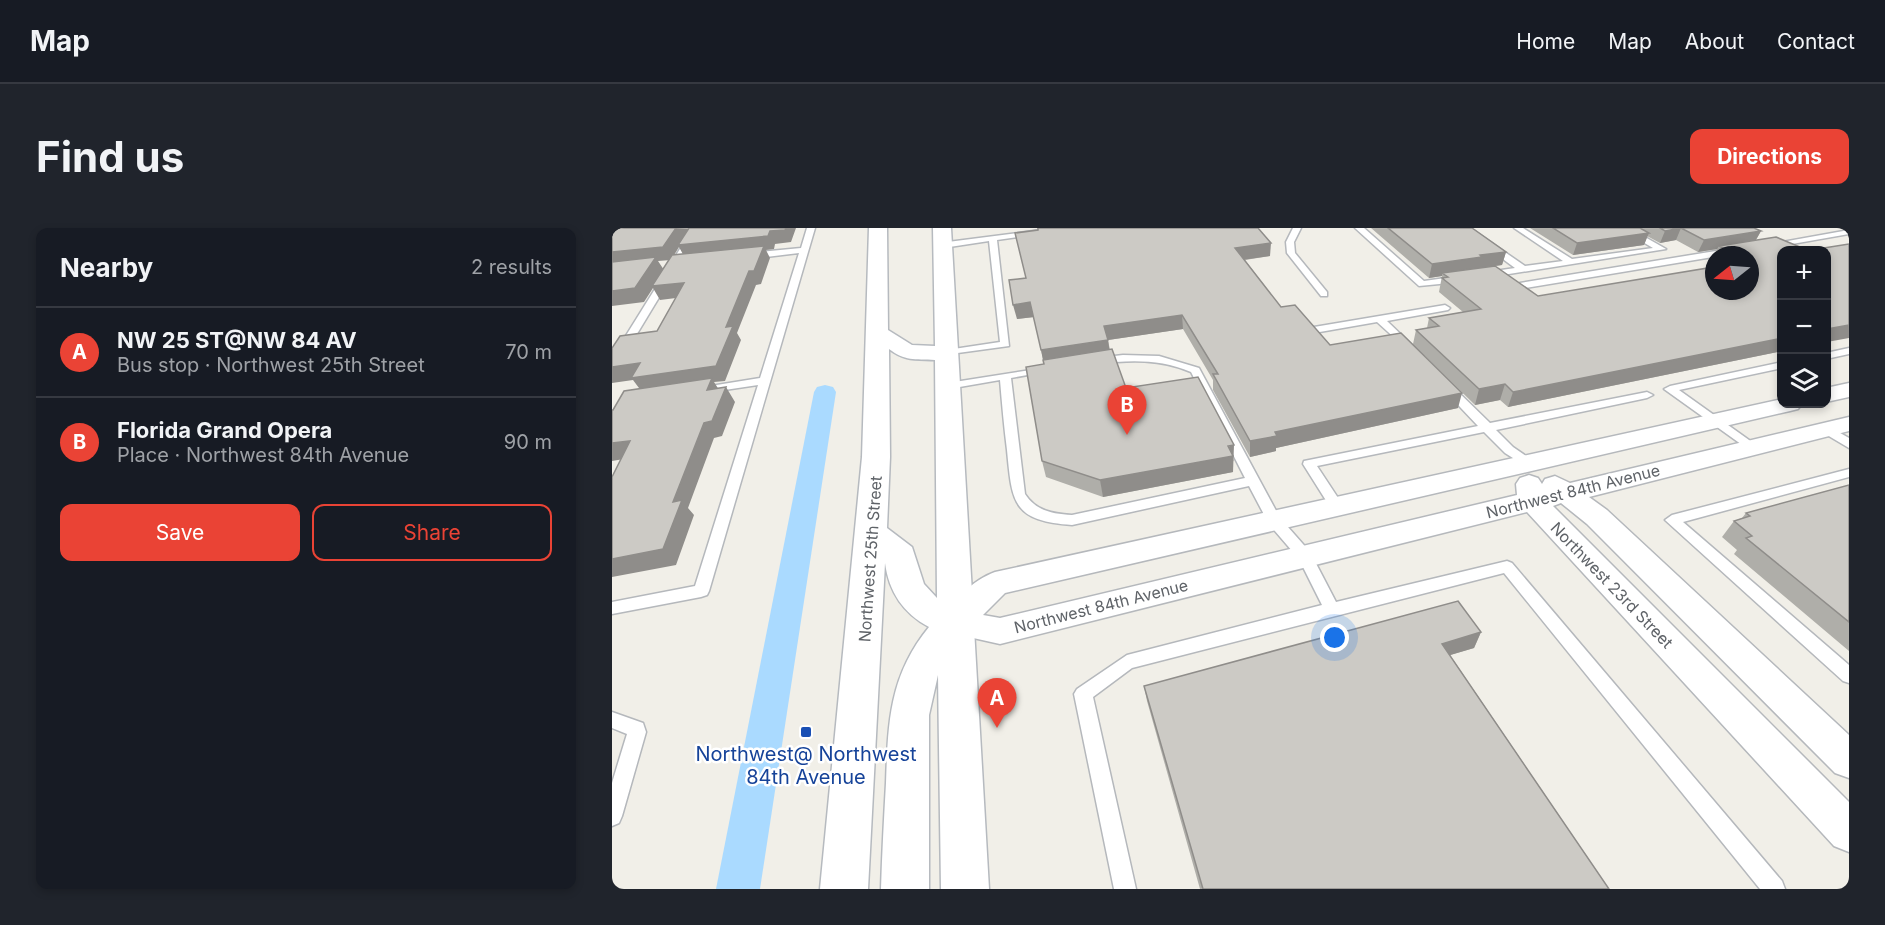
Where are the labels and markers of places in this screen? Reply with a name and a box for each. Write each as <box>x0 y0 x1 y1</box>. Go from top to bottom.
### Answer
pin: B <box>1108 386 1146 435</box>
pin: A <box>978 678 1016 728</box>
marker: Northwest@ Northwest 84th Avenue <box>799 725 813 739</box>
place label: Northwest@ Northwest 84th Avenue <box>695 742 917 789</box>

